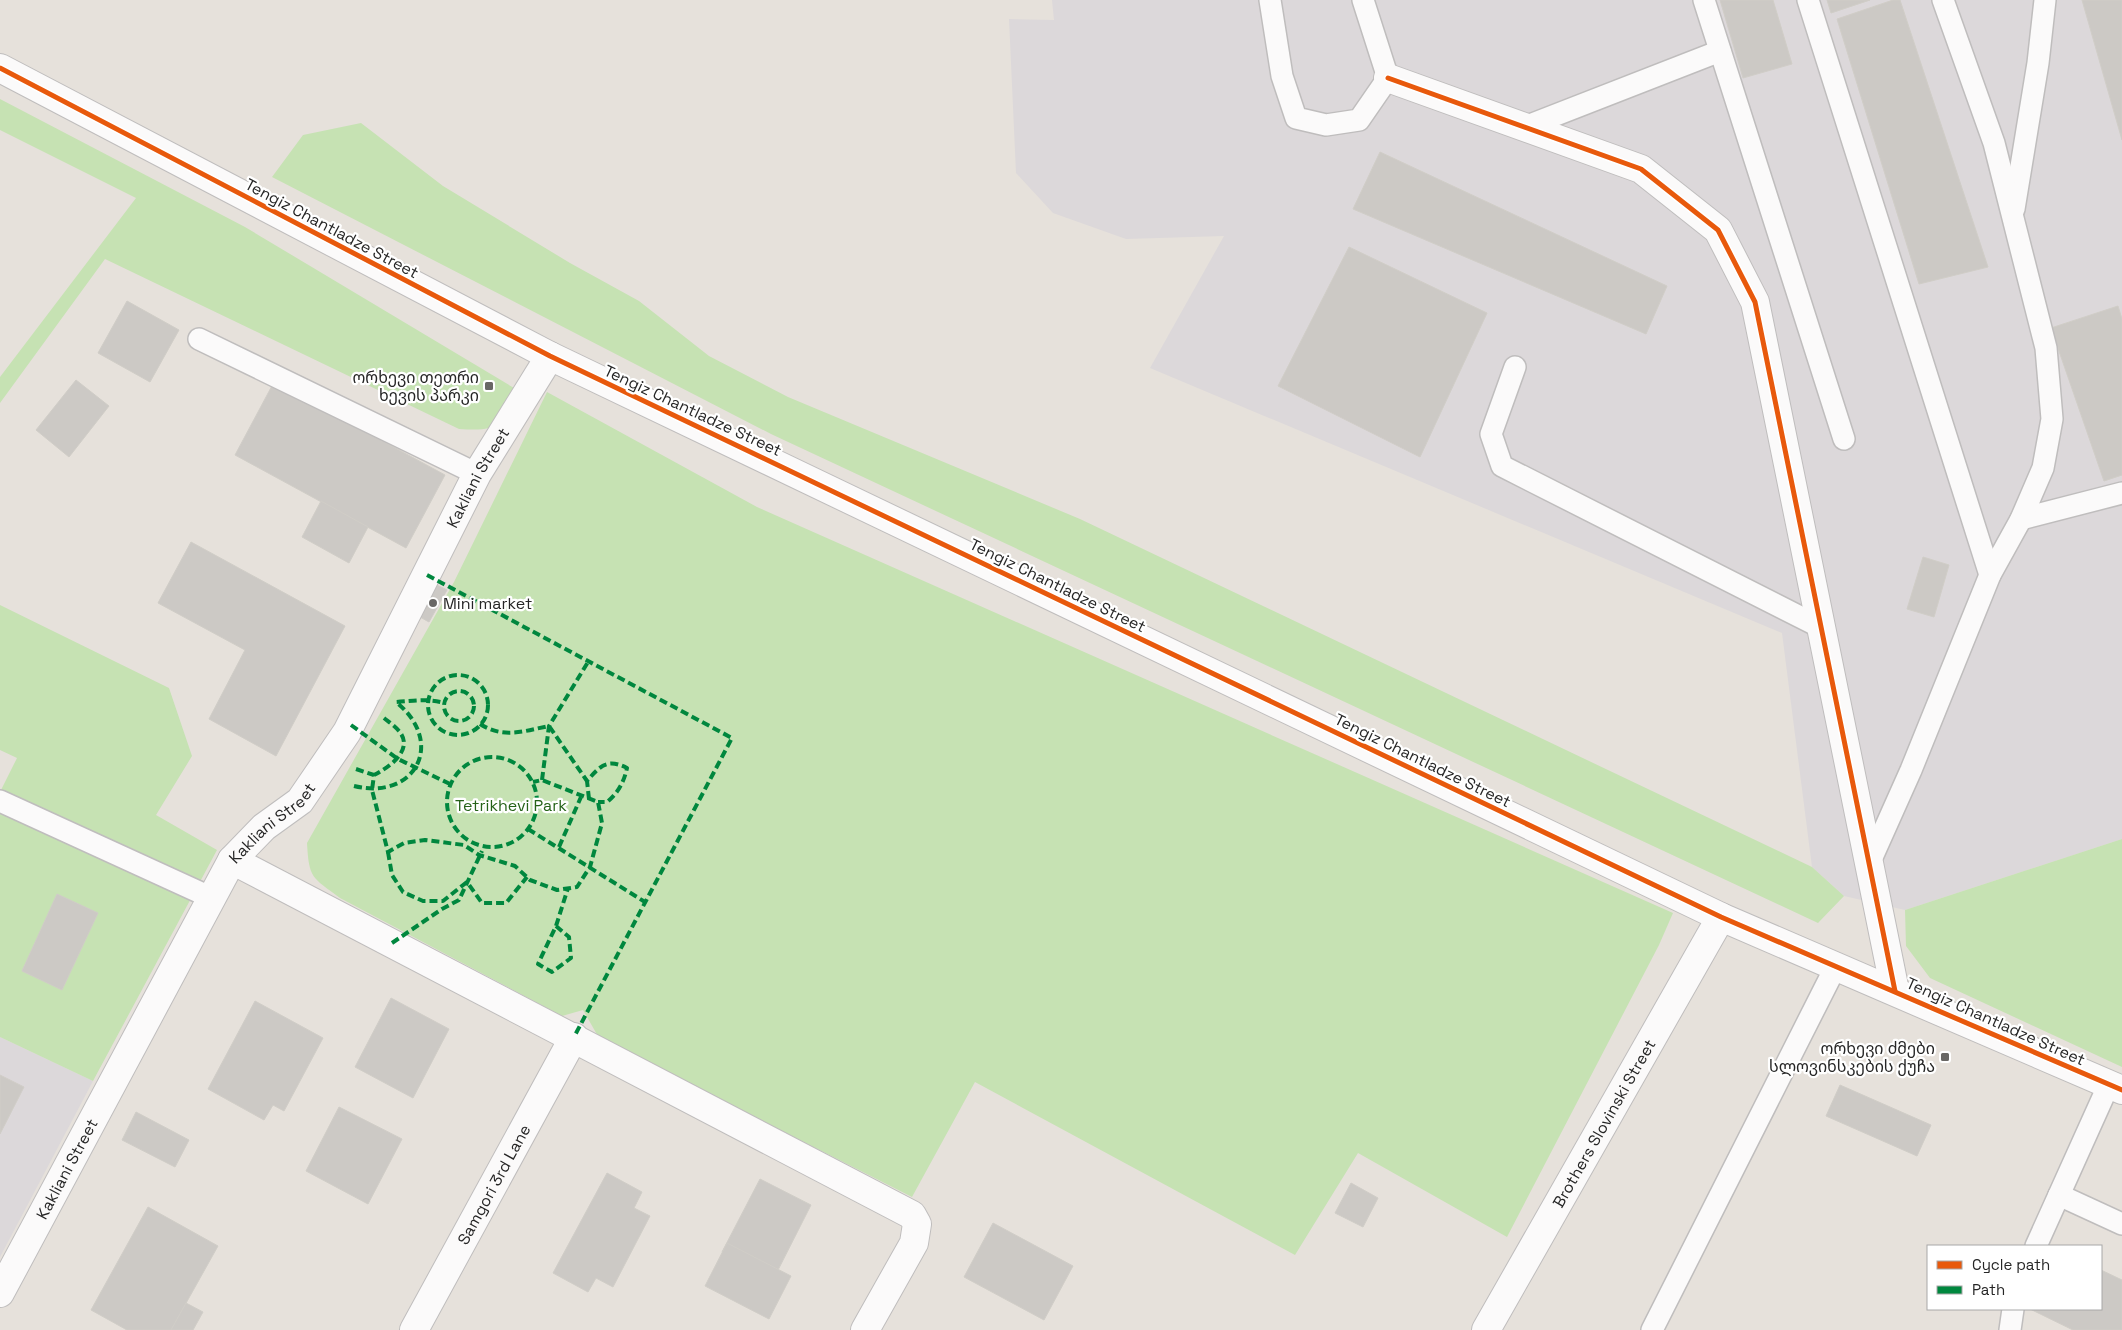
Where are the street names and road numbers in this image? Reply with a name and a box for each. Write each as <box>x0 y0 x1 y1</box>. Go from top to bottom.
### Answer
street label: Tengiz Chantladze Street <box>241 174 422 283</box>
street label: Tengiz Chantladze Street <box>601 360 785 461</box>
street label: Kakliani Street <box>442 424 514 531</box>
street label: Tengiz Chantladze Street <box>966 534 1149 637</box>
street label: Tengiz Chantladze Street <box>1331 709 1514 812</box>
street label: Kakliani Street <box>224 779 320 868</box>
street label: Tengiz Chantladze Street <box>1903 972 2089 1070</box>
street label: Brothers Slovinski Street <box>1548 1035 1660 1211</box>
street label: Kakliani Street <box>31 1115 103 1223</box>
street label: Samgori 3rd Lane <box>453 1121 535 1248</box>

